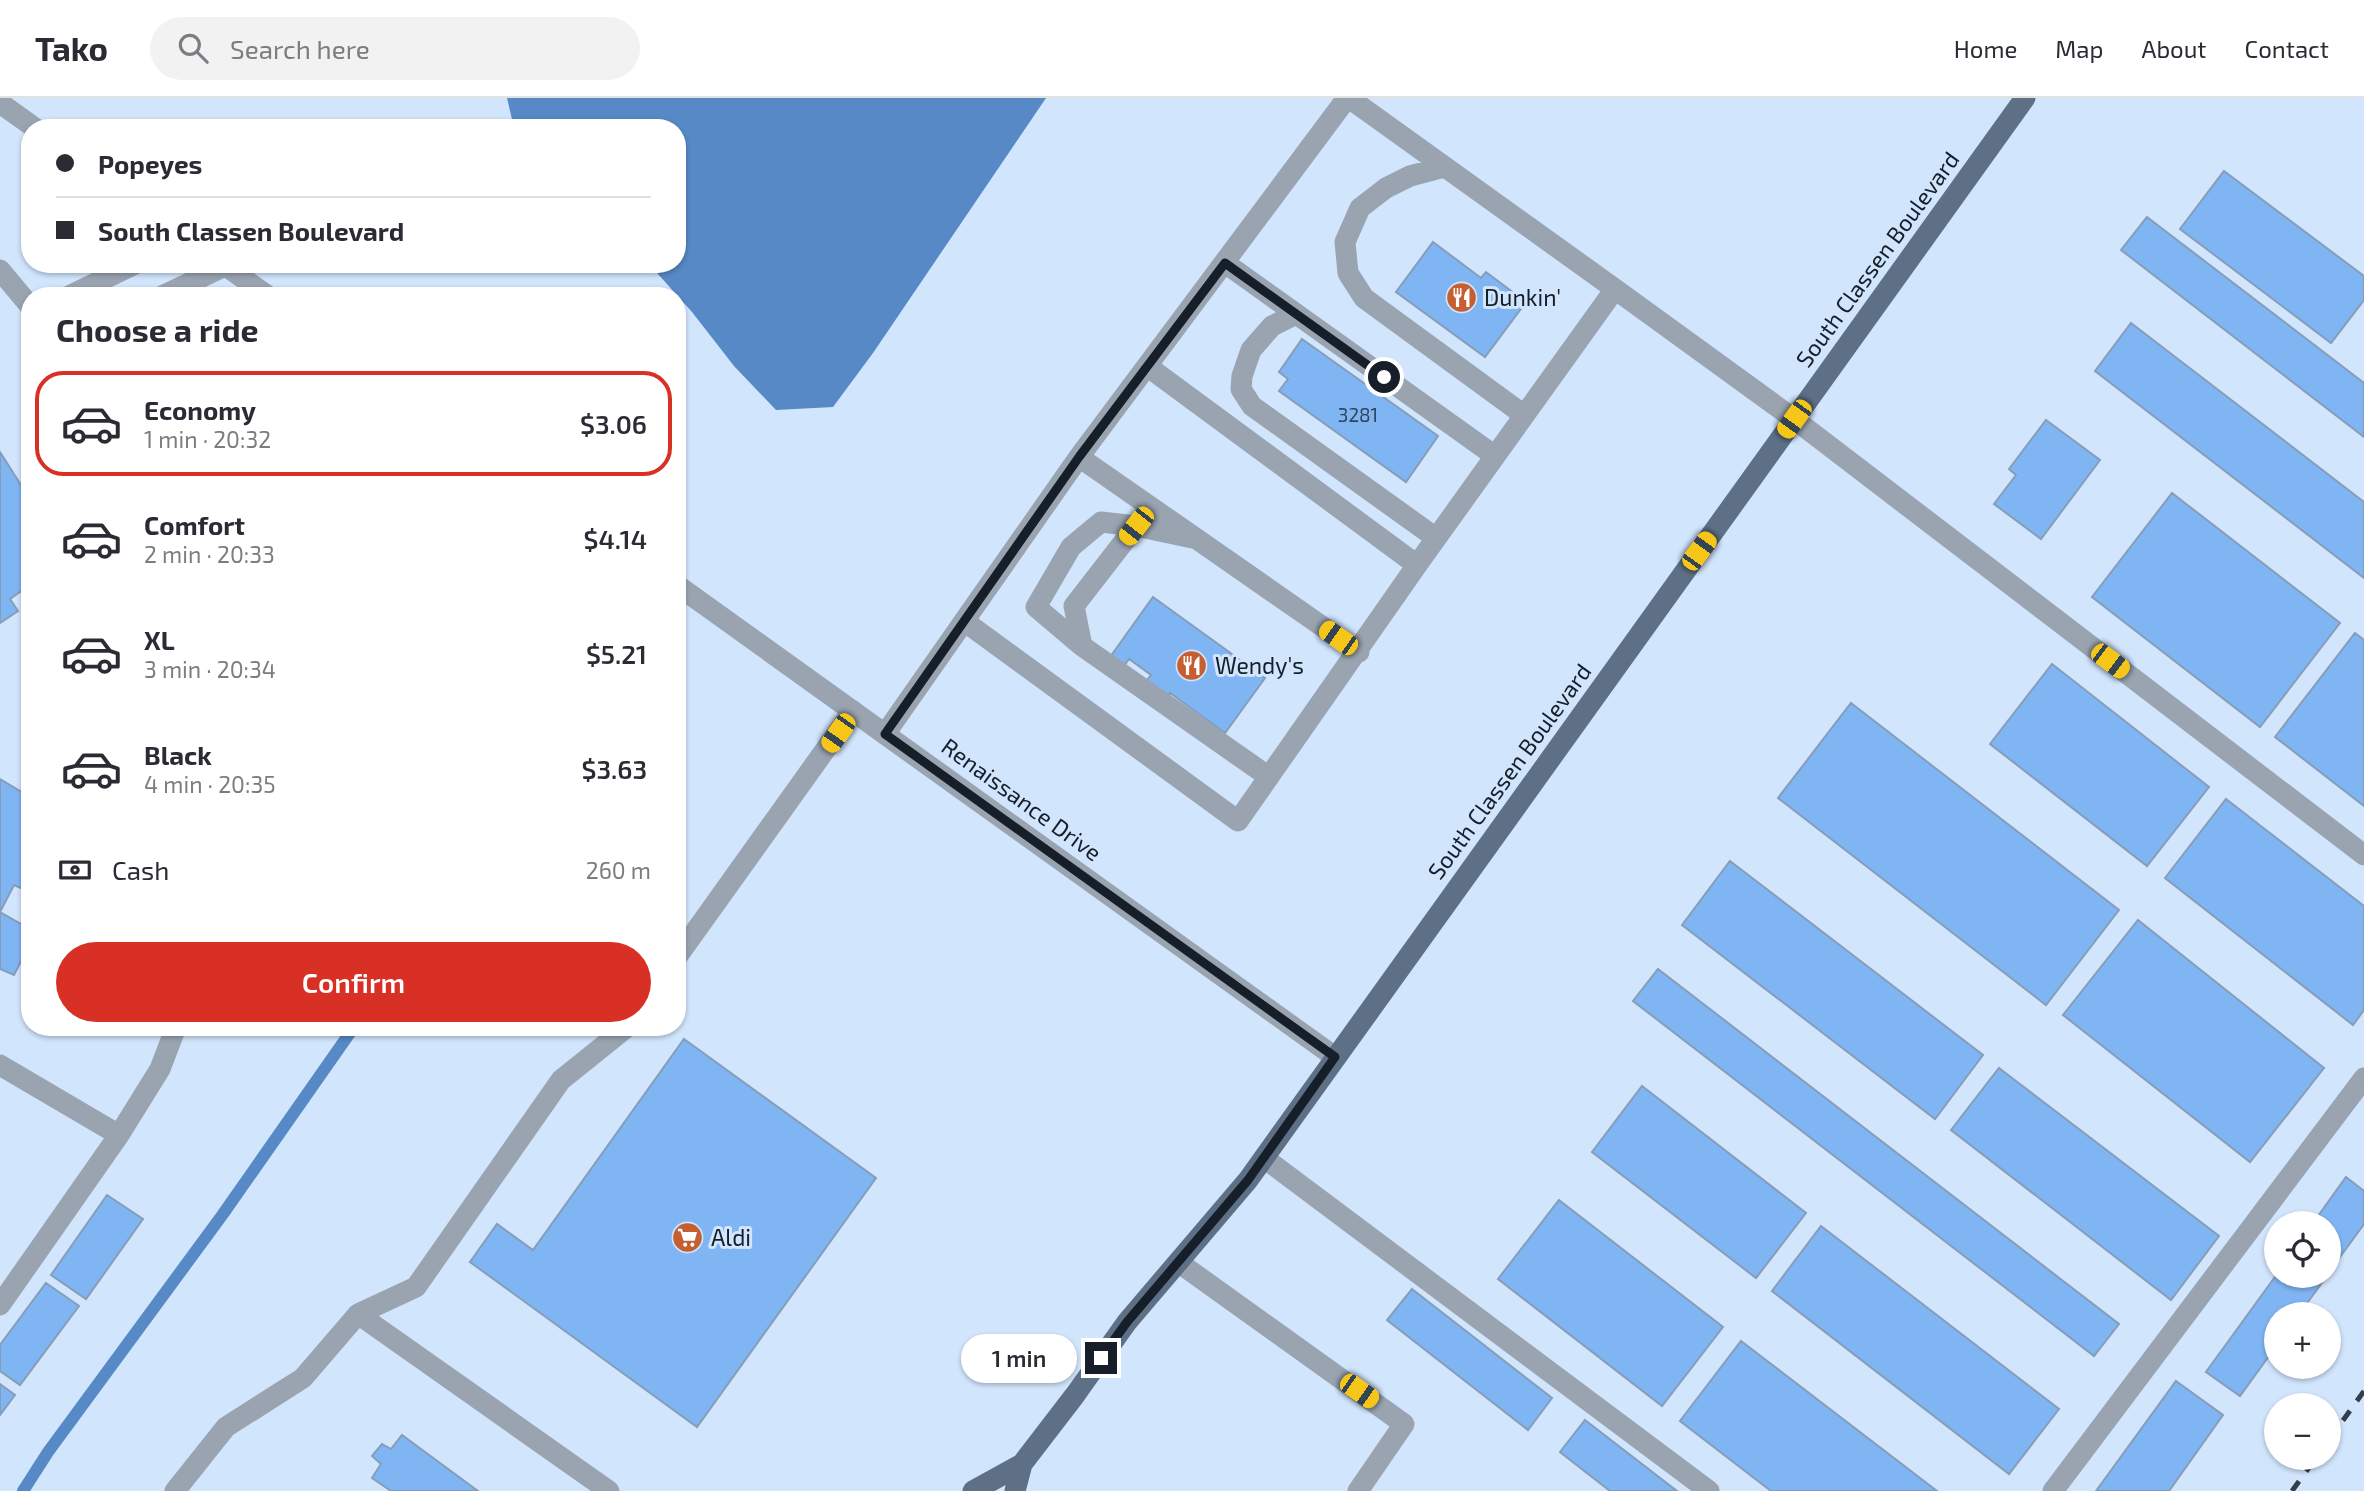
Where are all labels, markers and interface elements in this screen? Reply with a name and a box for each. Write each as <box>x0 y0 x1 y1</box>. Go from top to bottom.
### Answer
search box <box>150 17 640 80</box>
text: Tako <box>35 28 108 68</box>
icon: search <box>174 29 212 67</box>
text: Search here <box>230 33 370 64</box>
text: Home <box>1954 34 2017 63</box>
text: Map <box>2055 34 2103 63</box>
text: About <box>2141 34 2207 63</box>
text: Contact <box>2245 34 2329 63</box>
street label: South Classen Boulevard <box>1789 146 1965 372</box>
text: Popeyes <box>98 148 202 179</box>
text: South Classen Boulevard <box>98 215 404 246</box>
restaurant icon: Dunkin' <box>1444 280 1478 314</box>
place label: Dunkin' <box>1484 283 1561 311</box>
text: Choose a ride <box>56 310 259 348</box>
route start <box>1368 361 1400 393</box>
icon: car <box>60 392 123 455</box>
text: Economy <box>144 394 256 425</box>
car <box>1774 396 1815 442</box>
house number: 3281 <box>1338 403 1378 426</box>
text: $3.06 <box>580 408 647 439</box>
text: 1 min · 20:32 <box>144 425 271 453</box>
car <box>1115 503 1158 549</box>
icon: car <box>60 507 123 570</box>
text: Comfort <box>144 509 245 540</box>
text: $4.14 <box>584 523 647 554</box>
car <box>1679 528 1720 574</box>
text: 2 min · 20:33 <box>144 540 275 568</box>
car <box>1315 617 1362 659</box>
icon: car <box>60 622 123 685</box>
text: XL <box>144 624 175 655</box>
text: $5.21 <box>586 638 647 669</box>
car <box>2087 640 2134 682</box>
restaurant icon: Wendy's <box>1175 648 1209 682</box>
place label: Wendy's <box>1215 651 1304 679</box>
text: 3 min · 20:34 <box>144 655 276 683</box>
street label: South Classen Boulevard <box>1421 658 1597 884</box>
car <box>818 710 859 756</box>
street label: Renaissance Drive <box>937 732 1107 866</box>
icon: car <box>60 737 123 800</box>
text: Black <box>144 739 212 770</box>
text: $3.63 <box>582 753 647 784</box>
text: 4 min · 20:35 <box>144 770 276 798</box>
icon: cash <box>56 851 94 889</box>
text: Cash <box>112 854 169 885</box>
text: 260 m <box>586 856 651 884</box>
button: Confirm <box>56 942 651 1022</box>
map controls <box>2264 1211 2341 1470</box>
button: locate <box>2264 1211 2341 1288</box>
supermarket icon: Aldi <box>671 1220 705 1254</box>
place label: Aldi <box>711 1223 751 1251</box>
button: + <box>2264 1302 2341 1379</box>
callout: 1 min <box>961 1334 1076 1382</box>
route end <box>1085 1342 1117 1374</box>
text: 1 min <box>992 1344 1046 1372</box>
car <box>1336 1370 1383 1412</box>
button: − <box>2264 1393 2341 1470</box>

